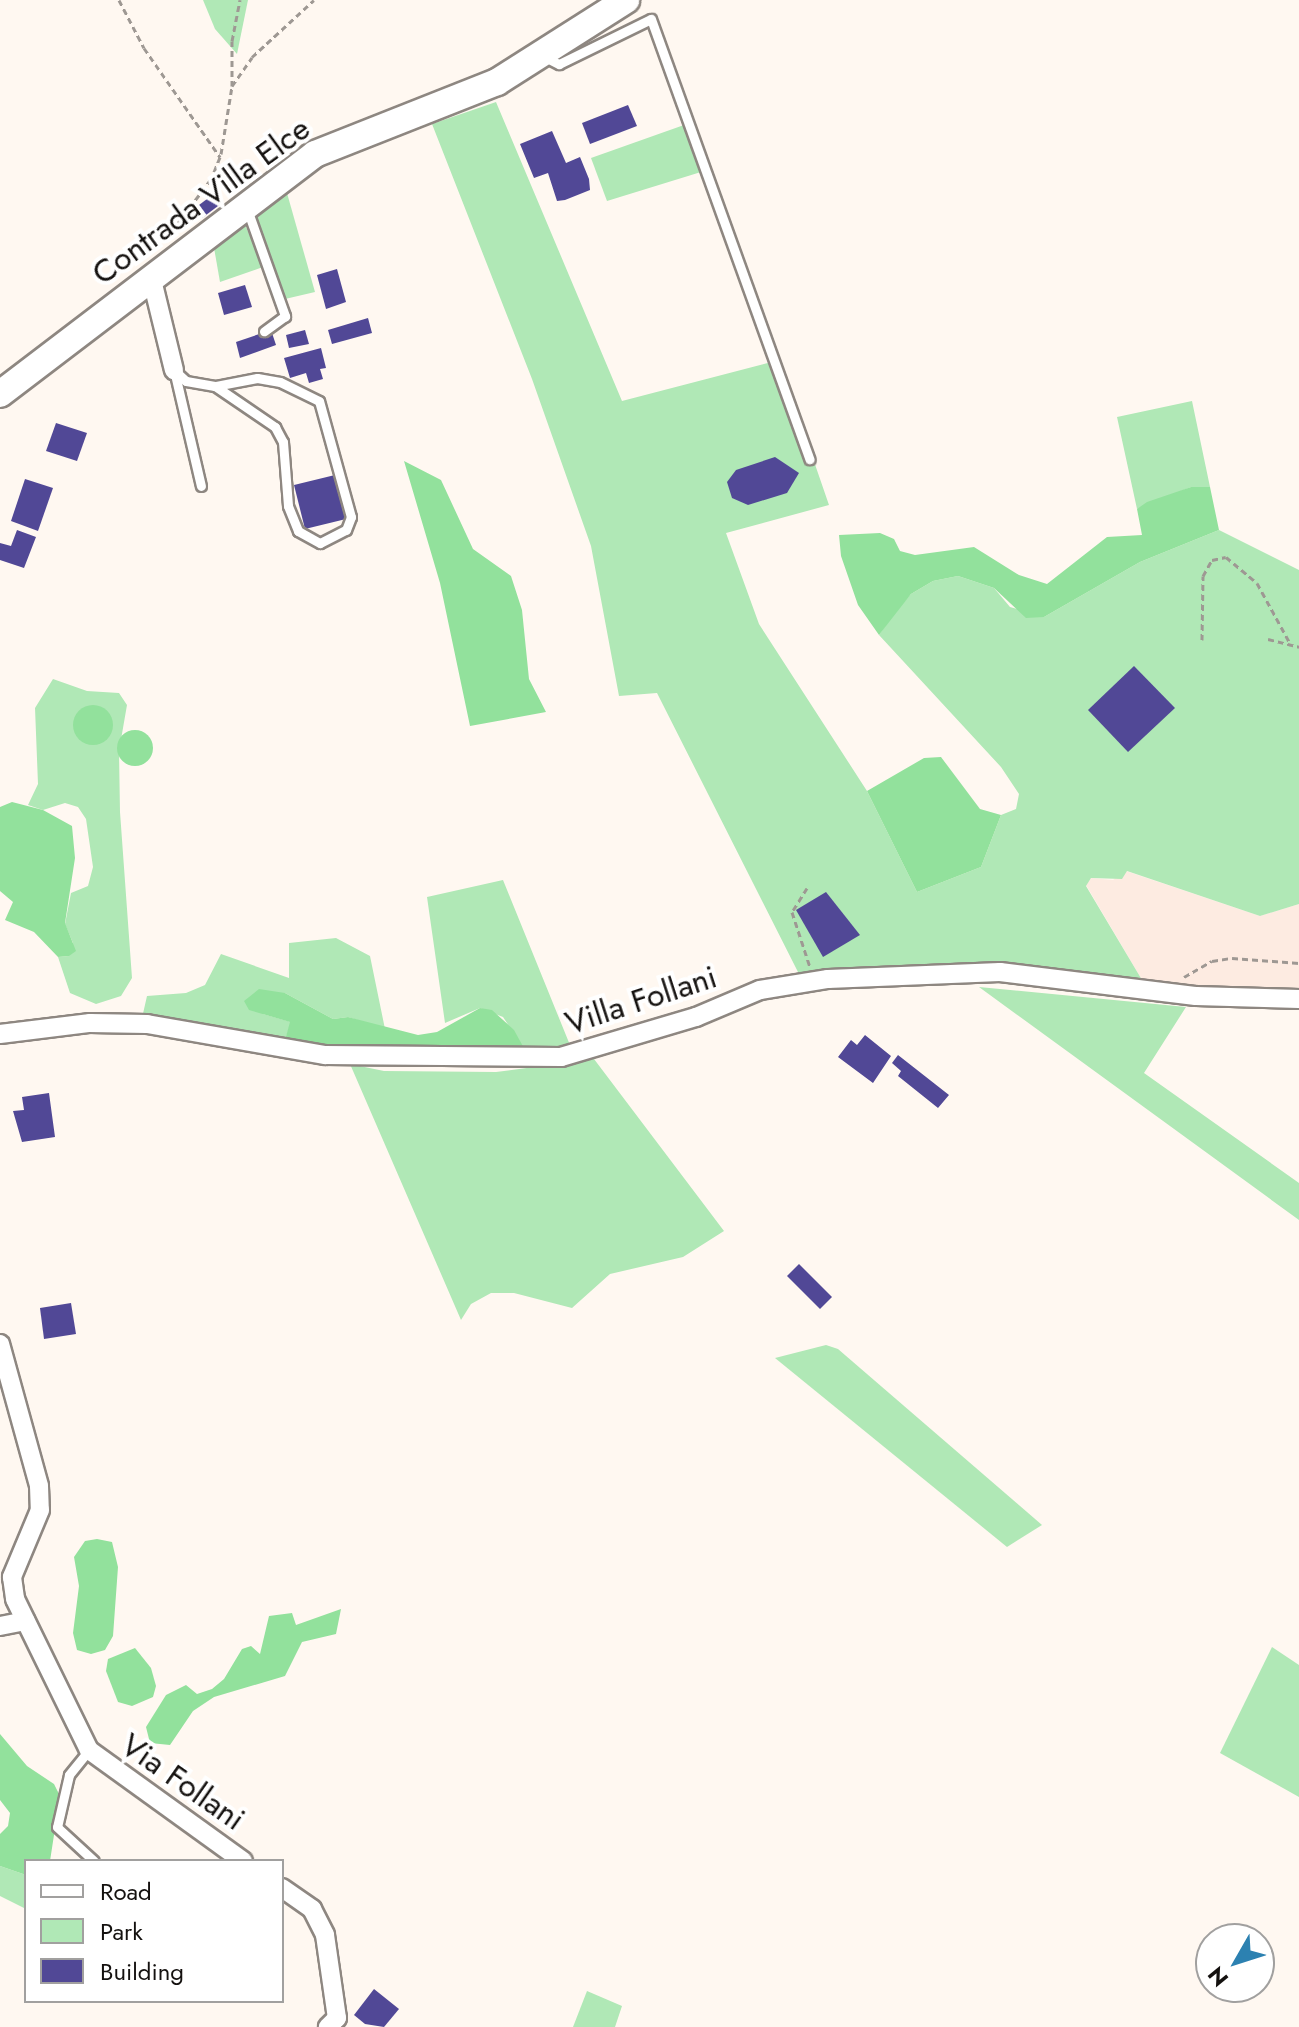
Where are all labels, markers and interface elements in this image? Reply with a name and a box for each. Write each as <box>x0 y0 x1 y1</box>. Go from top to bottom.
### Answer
street label: Contrada Villa Elce <box>85 109 317 293</box>
street label: Villa Follani <box>560 957 722 1043</box>
street label: Via Follani <box>114 1725 252 1839</box>
legend <box>24 1859 284 2003</box>
text: Road <box>100 1874 152 1909</box>
text: Park <box>100 1914 143 1949</box>
north arrow <box>1195 1923 1275 2003</box>
text: Building <box>100 1954 184 1989</box>
text: N <box>1200 1960 1236 1994</box>

